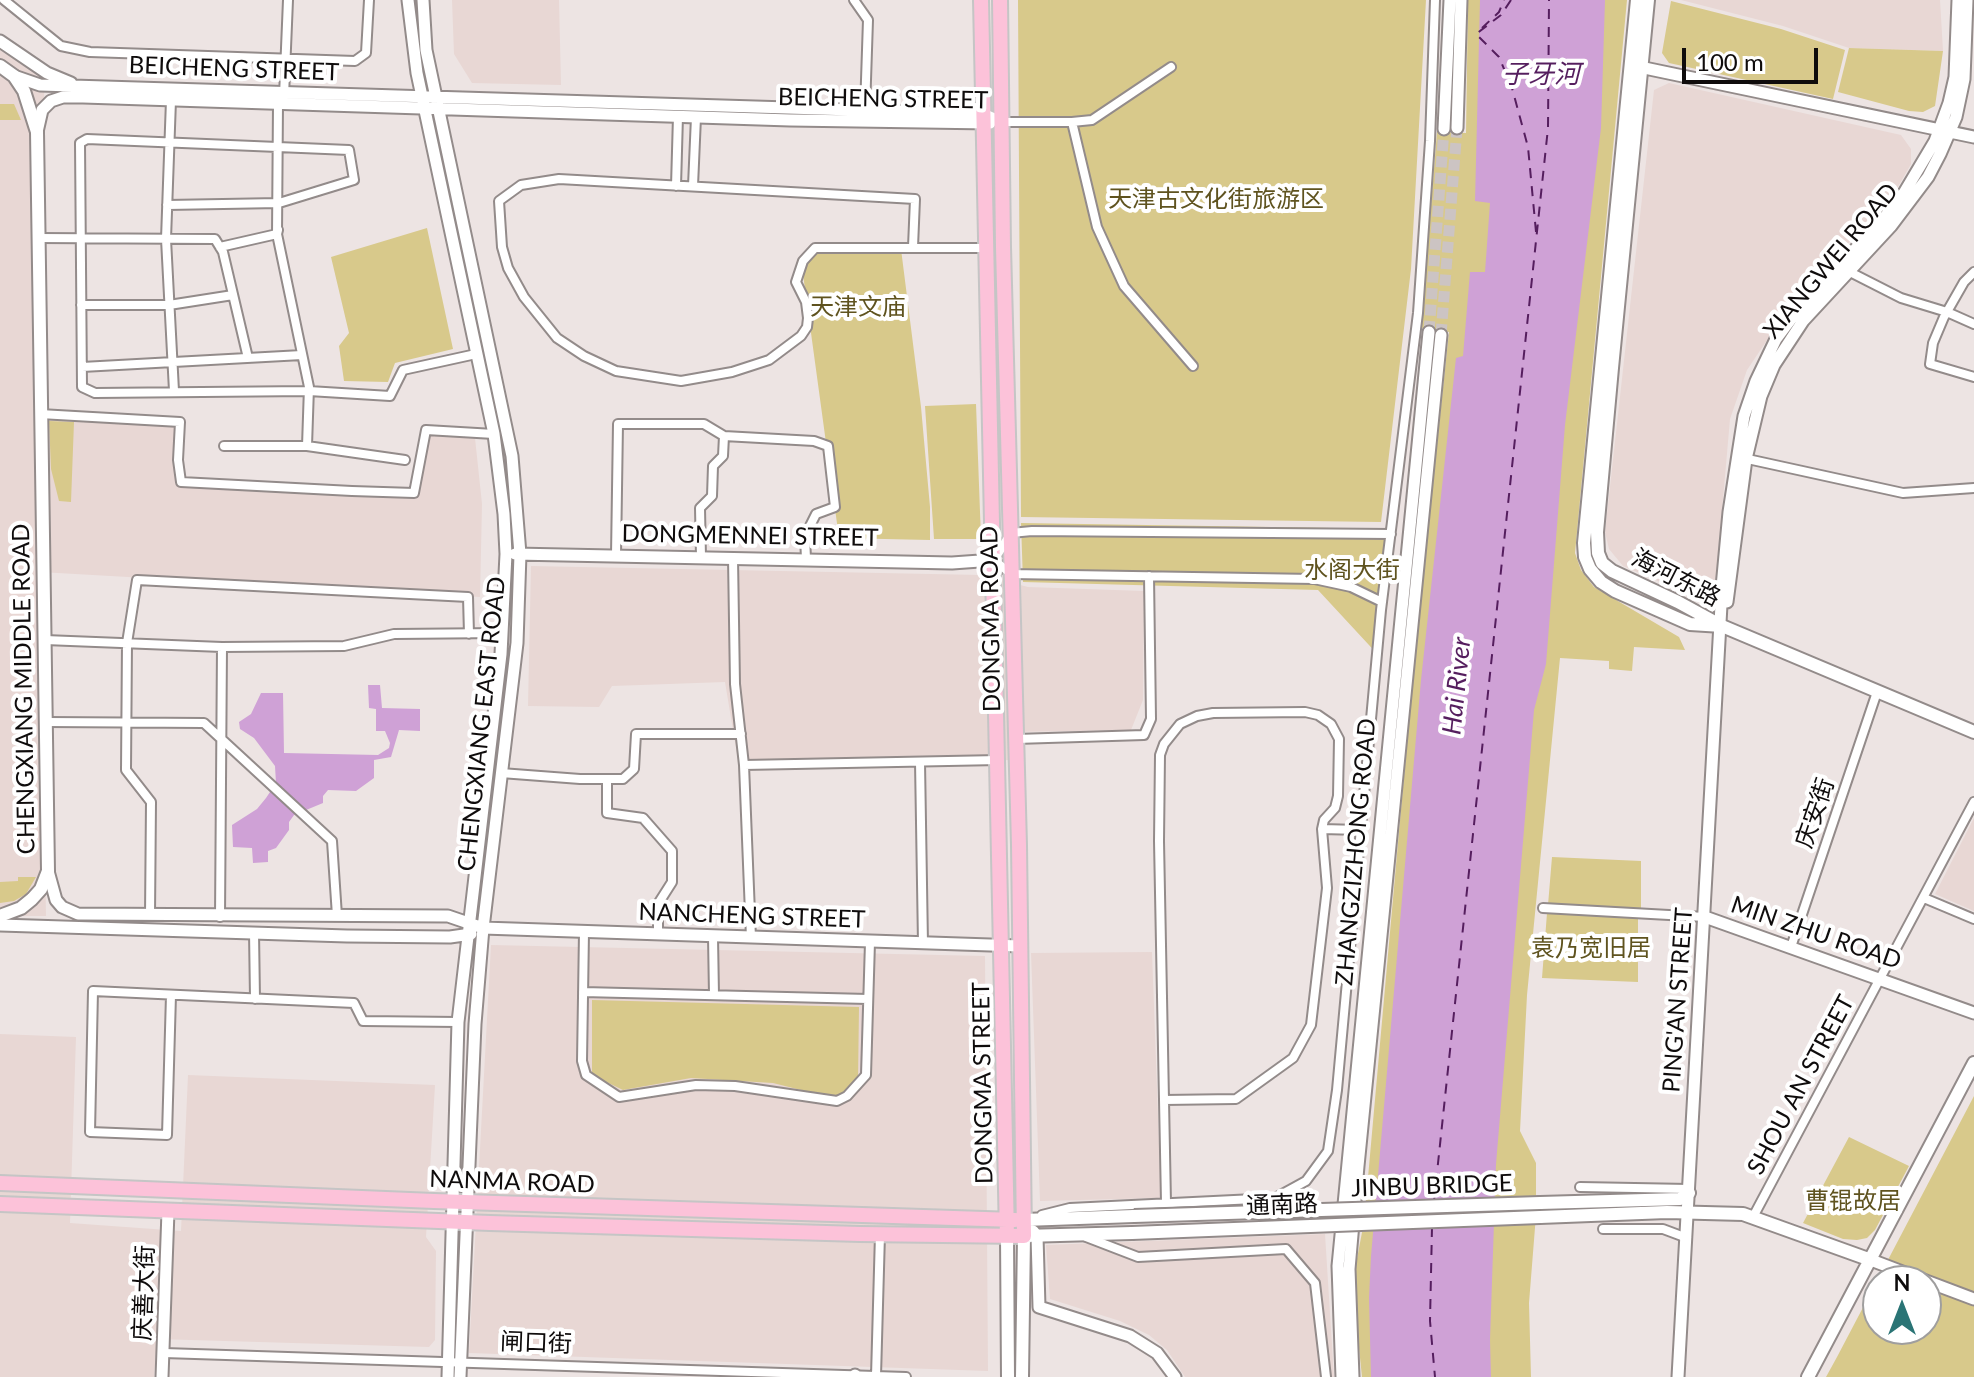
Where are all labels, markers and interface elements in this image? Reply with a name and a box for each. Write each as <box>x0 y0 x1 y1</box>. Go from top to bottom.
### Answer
scale bar <box>1686 32 1822 82</box>
text: 100 m <box>1696 47 1764 76</box>
street label: BEICHENG STREET <box>128 51 340 87</box>
water label: 子牙河 <box>1502 59 1580 91</box>
street label: BEICHENG STREET <box>778 83 988 115</box>
street label: XIANGWEI ROAD <box>1758 177 1904 345</box>
park label: 天津古文化街旅游区 <box>1108 185 1324 213</box>
park label: 天津文庙 <box>810 293 906 321</box>
street label: DONGMENNEI STREET <box>621 519 879 553</box>
street label: CHENGXIANG MIDDLE ROAD <box>7 523 41 855</box>
street label: DONGMA ROAD <box>975 526 1007 712</box>
street label: 海河东路 <box>1627 543 1725 613</box>
park label: 水阁大街 <box>1304 556 1400 584</box>
street label: CHENGXIANG EAST ROAD <box>452 575 512 873</box>
water label: Hai River <box>1436 636 1478 736</box>
street label: ZHANGZIZHONG ROAD <box>1330 717 1382 987</box>
street label: 庆安街 <box>1790 774 1840 852</box>
street label: MIN ZHU ROAD <box>1727 890 1905 976</box>
street label: NANCHENG STREET <box>638 898 866 934</box>
street label: PING'AN STREET <box>1657 907 1699 1093</box>
park label: 袁乃宽旧居 <box>1531 934 1651 962</box>
street label: DONGMA STREET <box>967 982 999 1184</box>
street label: SHOU AN STREET <box>1742 990 1860 1180</box>
street label: NANMA ROAD <box>429 1165 595 1199</box>
street label: JINBU BRIDGE <box>1351 1169 1513 1203</box>
park label: 曹锟故居 <box>1805 1187 1901 1215</box>
street label: 通南路 <box>1246 1189 1318 1221</box>
street label: 庆善大街 <box>128 1245 160 1341</box>
north arrow <box>1862 1265 1942 1345</box>
text: N <box>1894 1269 1910 1296</box>
street label: 闸口街 <box>500 1327 572 1359</box>

